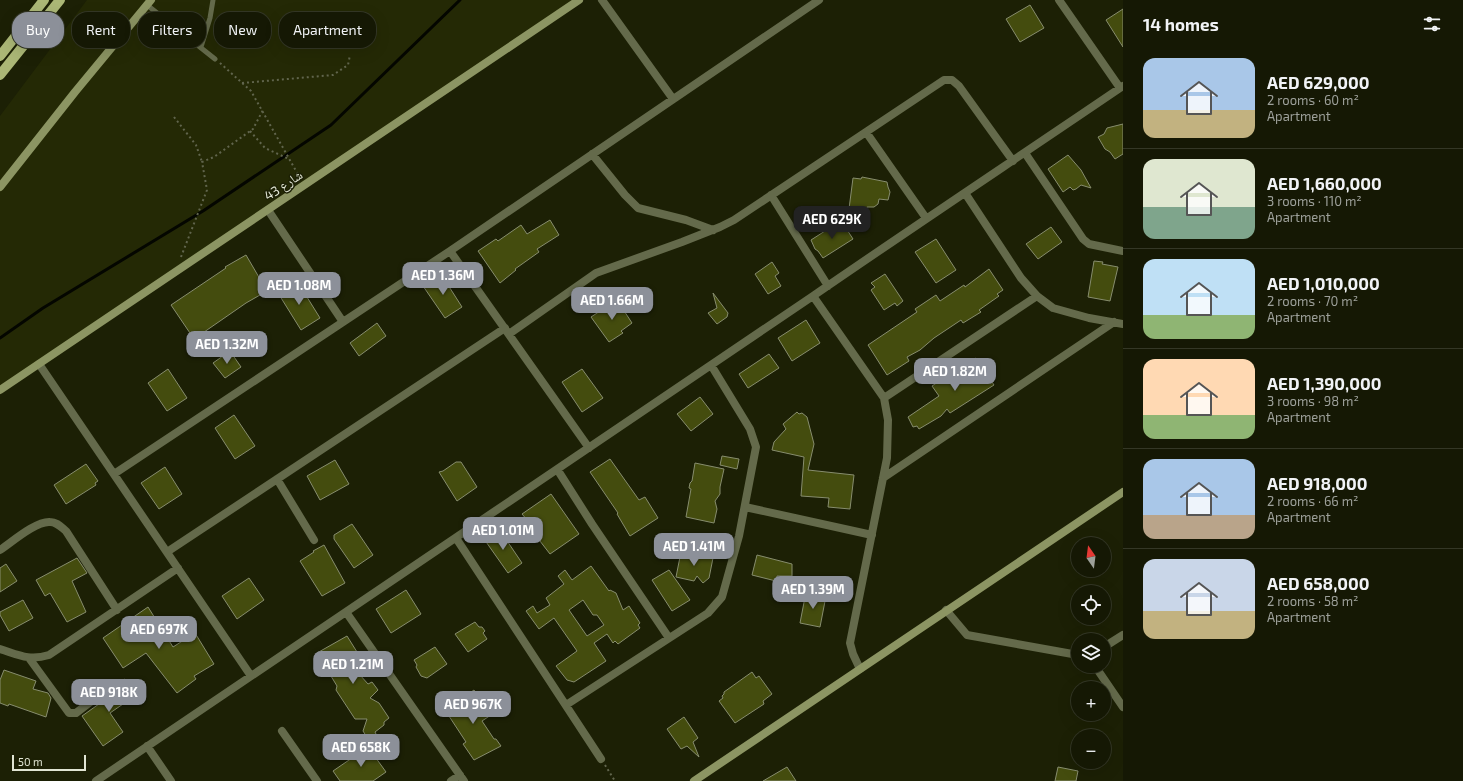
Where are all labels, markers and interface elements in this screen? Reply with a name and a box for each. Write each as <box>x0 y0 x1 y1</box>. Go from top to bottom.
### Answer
chip: Buy <box>12 12 64 48</box>
chip: Rent <box>72 12 130 48</box>
chip: Filters <box>138 12 206 48</box>
chip: New <box>214 12 271 48</box>
chip: Apartment <box>279 12 376 48</box>
icon: filters <box>1421 13 1443 35</box>
text: 14 homes <box>1143 14 1219 34</box>
text: AED 629,000 <box>1267 72 1369 92</box>
icon: home <box>1175 74 1223 122</box>
text: 2 rooms · 60 m² <box>1267 92 1359 108</box>
text: Apartment <box>1267 108 1331 124</box>
street label: شارع 43 <box>261 166 306 205</box>
text: AED 1,660,000 <box>1267 173 1382 193</box>
icon: home <box>1175 175 1223 223</box>
text: 3 rooms · 110 m² <box>1267 193 1362 209</box>
pin: AED 629K <box>791 206 873 240</box>
text: Apartment <box>1267 209 1331 225</box>
text: AED 629K <box>803 211 861 227</box>
pin: AED 1.36M <box>397 262 489 296</box>
text: AED 1.36M <box>411 267 475 283</box>
pin: AED 1.08M <box>253 272 345 306</box>
text: AED 1,010,000 <box>1267 273 1380 293</box>
icon: home <box>1175 275 1223 323</box>
text: AED 1.08M <box>267 277 331 293</box>
pin: AED 1.66M <box>566 287 658 321</box>
text: AED 1.66M <box>580 292 644 308</box>
text: 2 rooms · 70 m² <box>1267 293 1358 309</box>
text: Apartment <box>1267 309 1331 325</box>
pin: AED 1.32M <box>181 331 273 365</box>
text: AED 1.32M <box>195 336 259 352</box>
pin: AED 1.82M <box>909 358 1001 392</box>
text: AED 1.82M <box>923 363 987 379</box>
text: AED 1,390,000 <box>1267 373 1381 393</box>
icon: home <box>1175 375 1223 423</box>
text: 3 rooms · 98 m² <box>1267 393 1359 409</box>
text: Apartment <box>1267 409 1331 425</box>
text: AED 918,000 <box>1267 473 1367 493</box>
icon: home <box>1175 475 1223 523</box>
text: 2 rooms · 66 m² <box>1267 493 1358 509</box>
text: Apartment <box>1267 509 1331 525</box>
pin: AED 1.01M <box>457 517 549 551</box>
text: AED 1.01M <box>472 522 534 538</box>
pin: AED 1.41M <box>648 533 740 567</box>
north arrow <box>1071 537 1111 577</box>
map controls <box>1071 537 1111 769</box>
text: AED 1.41M <box>663 538 725 554</box>
text: AED 658,000 <box>1267 573 1370 593</box>
icon: home <box>1175 575 1223 623</box>
pin: AED 1.39M <box>767 576 859 610</box>
text: AED 1.39M <box>781 581 845 597</box>
button: locate <box>1071 585 1111 625</box>
text: 2 rooms · 58 m² <box>1267 593 1358 609</box>
text: Apartment <box>1267 609 1331 625</box>
pin: AED 697K <box>118 616 200 650</box>
text: AED 697K <box>130 621 188 637</box>
button: layers <box>1071 633 1111 673</box>
pin: AED 1.21M <box>307 651 399 685</box>
text: AED 1.21M <box>322 656 384 672</box>
pin: AED 918K <box>68 679 150 713</box>
button: + <box>1071 681 1111 721</box>
text: AED 918K <box>80 684 138 700</box>
pin: AED 967K <box>432 691 514 725</box>
text: AED 967K <box>444 696 502 712</box>
button: − <box>1071 729 1111 769</box>
pin: AED 658K <box>320 734 402 768</box>
text: AED 658K <box>332 739 390 755</box>
scale bar <box>12 753 86 772</box>
text: 50 m <box>18 755 43 768</box>

